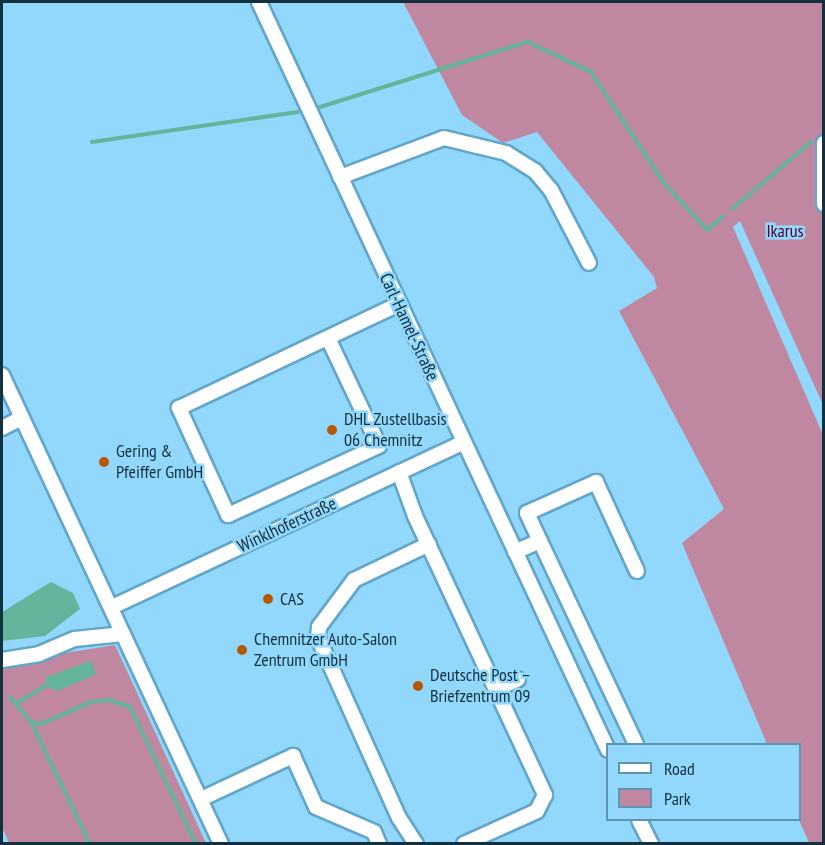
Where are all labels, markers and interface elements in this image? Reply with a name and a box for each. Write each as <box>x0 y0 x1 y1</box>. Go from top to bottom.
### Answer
park label: Ikarus <box>766 220 804 242</box>
street label: Carl-Hamel-Straße <box>375 270 443 384</box>
place label: DHL Zustellbasis 06 Chemnitz <box>344 409 448 452</box>
marker: DHL Zustellbasis 06 Chemnitz <box>325 423 339 437</box>
place label: Gering & Pfeiffer GmbH <box>116 441 203 484</box>
marker: Gering & Pfeiffer GmbH <box>97 455 111 469</box>
street label: Winklhoferstraße <box>234 493 340 557</box>
place label: CAS <box>280 588 304 610</box>
marker: CAS <box>261 592 275 606</box>
place label: Chemnitzer Auto-Salon Zentrum GmbH <box>254 629 397 672</box>
marker: Chemnitzer Auto-Salon Zentrum GmbH <box>235 643 249 657</box>
place label: Deutsche Post – Briefzentrum 09 <box>430 665 531 708</box>
marker: Deutsche Post – Briefzentrum 09 <box>411 679 425 693</box>
legend <box>606 743 801 821</box>
text: Road <box>664 757 695 780</box>
text: Park <box>664 787 691 810</box>

